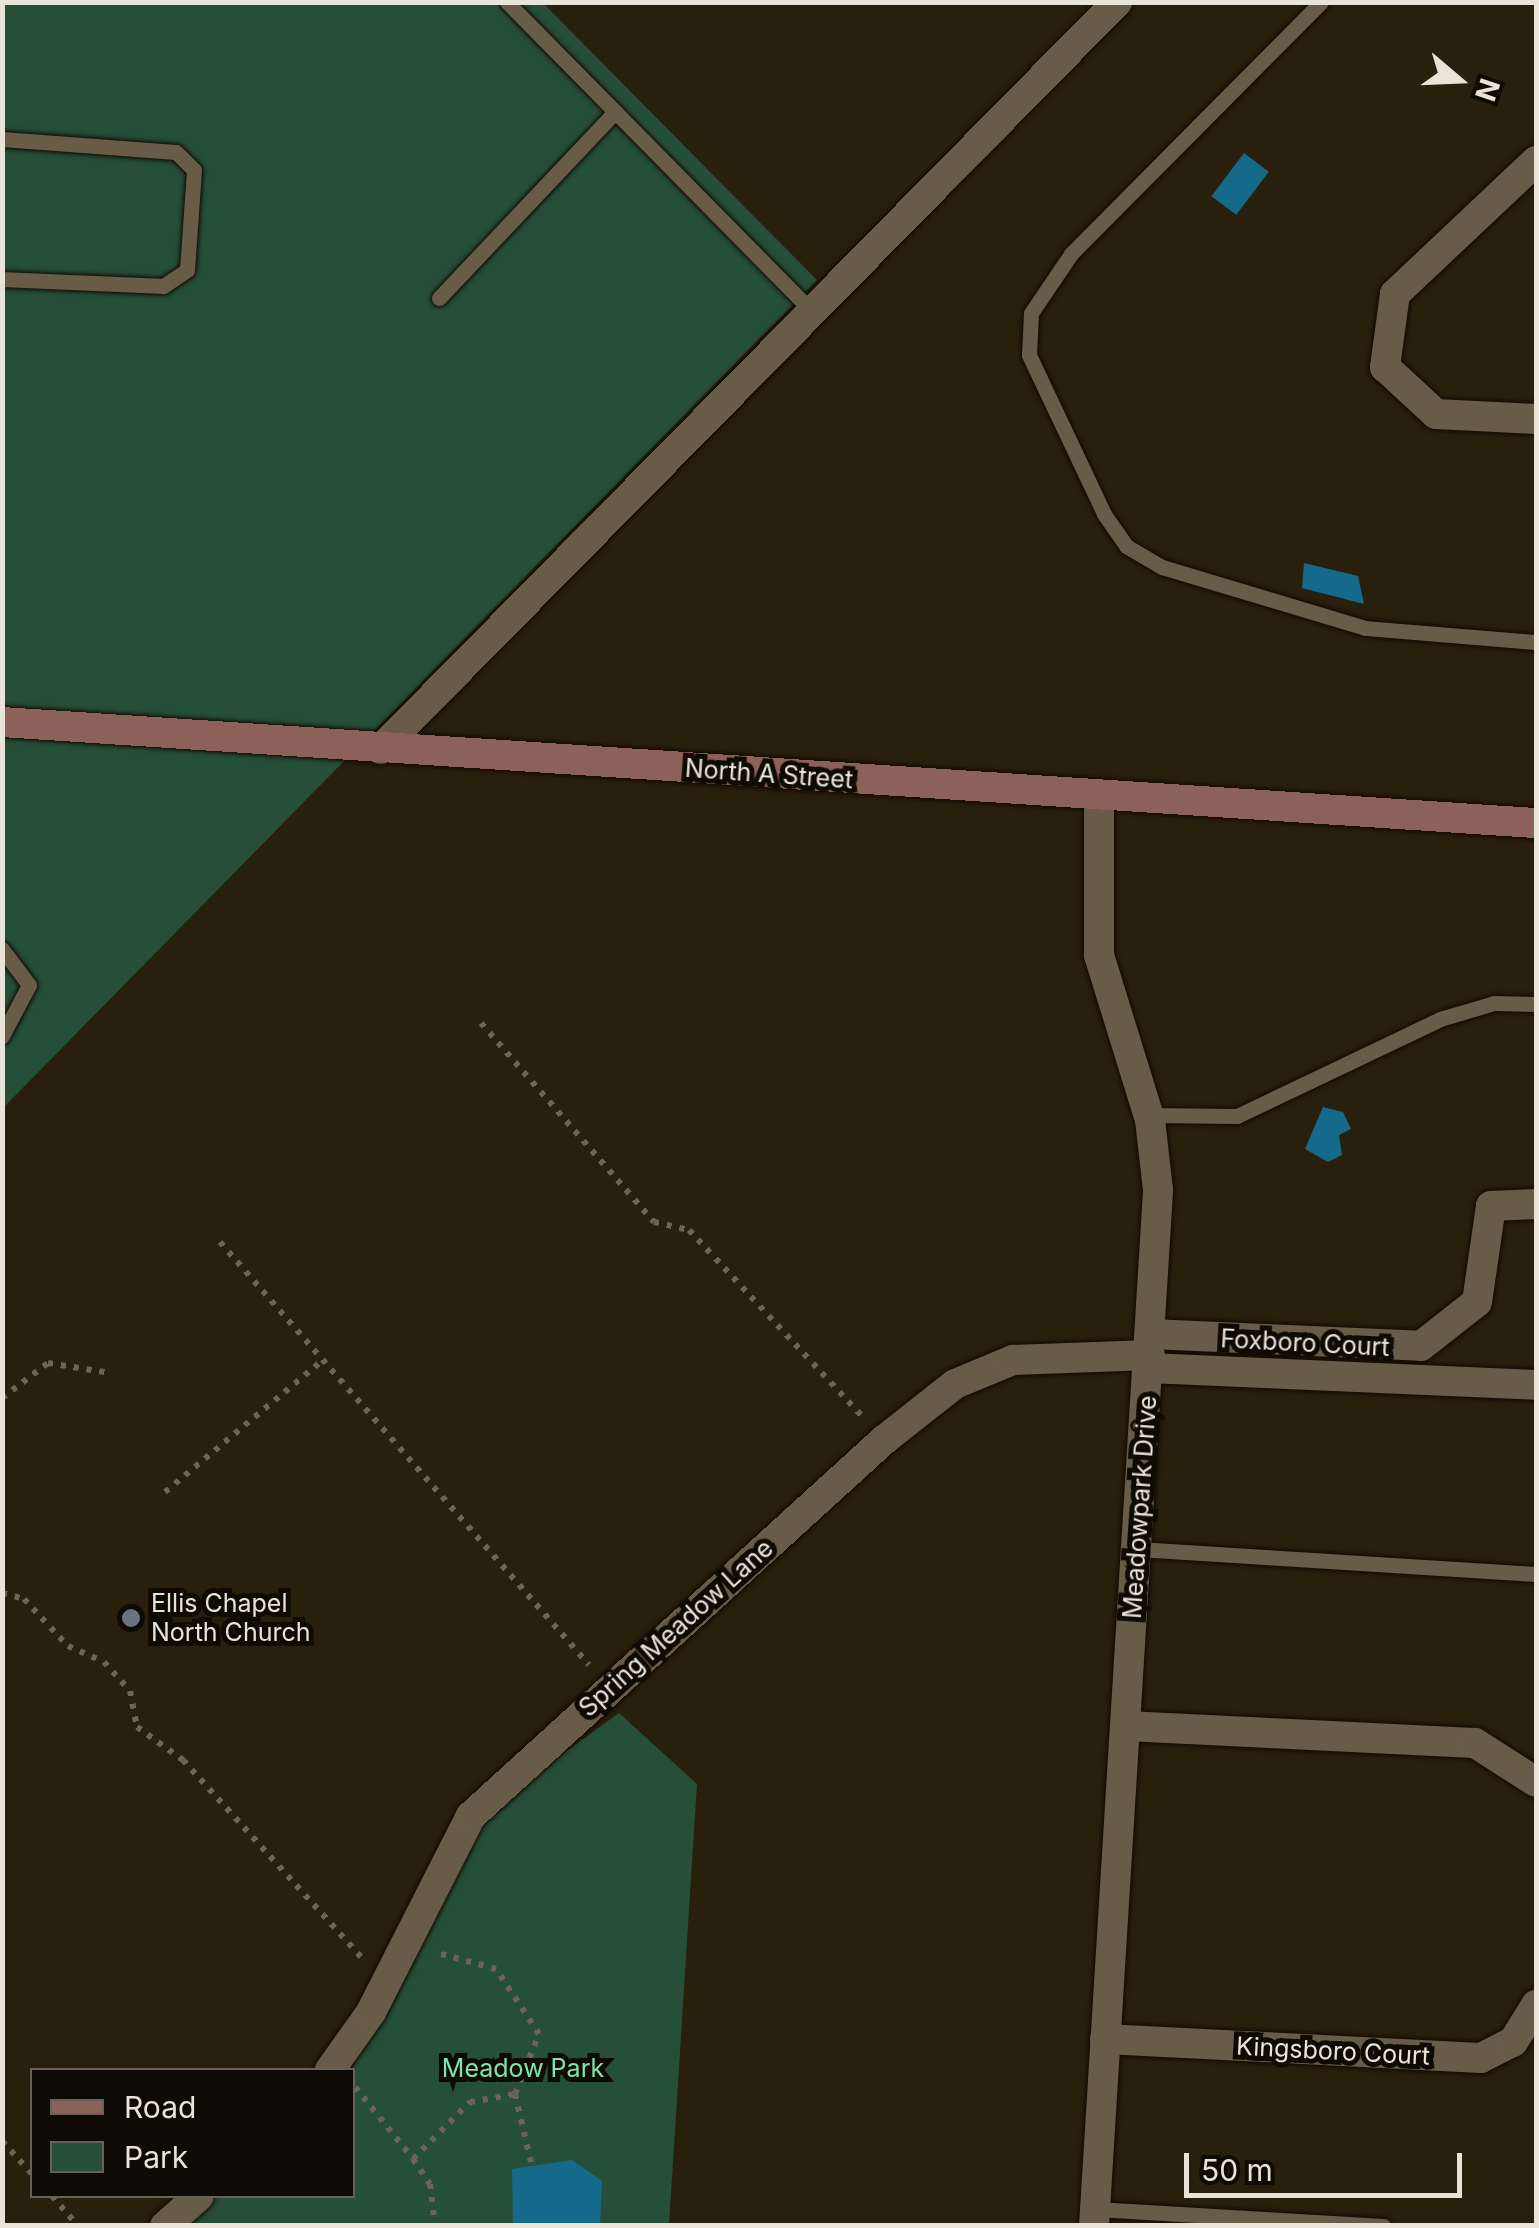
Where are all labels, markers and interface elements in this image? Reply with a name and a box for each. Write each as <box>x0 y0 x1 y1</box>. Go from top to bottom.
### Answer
north arrow <box>1409 30 1509 130</box>
text: N <box>1468 74 1507 105</box>
street label: North A Street <box>684 753 854 795</box>
street label: Foxboro Court <box>1220 1324 1390 1362</box>
street label: Meadowpark Drive <box>1117 1394 1163 1620</box>
street label: Spring Meadow Lane <box>573 1533 779 1723</box>
place label: Ellis Chapel North Church <box>151 1589 311 1648</box>
marker: Ellis Chapel North Church <box>120 1607 142 1629</box>
street label: Kingsboro Court <box>1235 2031 1431 2071</box>
park label: Meadow Park <box>442 2053 604 2083</box>
legend <box>30 2068 355 2198</box>
text: Road <box>124 2089 196 2125</box>
scale bar <box>1189 2133 1466 2195</box>
text: Park <box>124 2139 188 2175</box>
text: 50 m <box>1201 2152 1273 2188</box>

